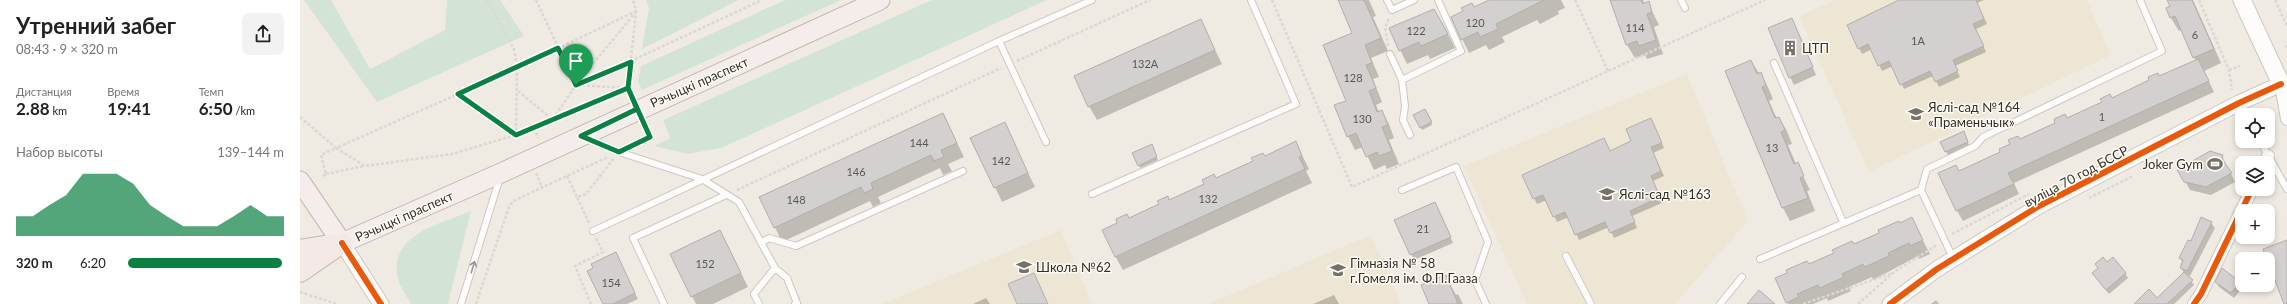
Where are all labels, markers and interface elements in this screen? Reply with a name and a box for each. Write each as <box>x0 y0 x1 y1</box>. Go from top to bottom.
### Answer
text: Утренний забег <box>16 12 176 39</box>
button: share <box>242 13 284 55</box>
house number: 120 <box>1465 16 1485 29</box>
house number: 114 <box>1625 21 1645 34</box>
house number: 122 <box>1406 24 1426 37</box>
house number: 6 <box>2192 28 2198 41</box>
house number: 1А <box>1911 34 1925 47</box>
building icon: ЦТП <box>1781 39 1799 57</box>
place label: ЦТП <box>1802 40 1829 56</box>
text: 08:43 · 9 × 320 m <box>16 41 118 57</box>
pin <box>559 44 593 85</box>
icon: arrive <box>565 50 587 72</box>
street label: Рэчыцкі праспект <box>647 53 751 111</box>
house number: 132А <box>1132 57 1159 70</box>
house number: 128 <box>1343 71 1363 84</box>
text: Дистанция <box>16 85 72 98</box>
text: Время <box>107 85 139 98</box>
text: Темп <box>199 85 224 98</box>
text: 2.88 <box>16 98 50 119</box>
text: 19:41 <box>107 98 151 119</box>
text: 6:50 <box>199 98 233 119</box>
place label: Яслі-сад №164 «Праменьчык» <box>1927 99 2020 130</box>
text: km <box>50 104 67 117</box>
text: /km <box>233 104 255 117</box>
school or university icon: Яслі-сад №164 «Праменьчык» <box>1907 105 1925 123</box>
map controls <box>2235 108 2275 292</box>
button: locate <box>2235 108 2275 148</box>
house number: 1 <box>2099 110 2105 123</box>
house number: 130 <box>1352 112 1372 125</box>
house number: 144 <box>909 136 929 149</box>
house number: 13 <box>1766 141 1778 154</box>
street label: вуліца 70 год БССР <box>2021 142 2131 210</box>
text: Набор высоты <box>16 144 103 160</box>
text: 139–144 m <box>217 144 284 160</box>
house number: 142 <box>991 154 1011 167</box>
sports icon: Joker Gym <box>2206 155 2224 173</box>
place label: Joker Gym <box>2143 156 2203 172</box>
button: layers <box>2235 156 2275 196</box>
house number: 146 <box>846 165 866 178</box>
school or university icon: Яслі-сад №163 <box>1598 185 1616 203</box>
place label: Яслі-сад №163 <box>1618 186 1711 202</box>
street label: Рэчыцкі праспект <box>352 187 456 245</box>
house number: 132 <box>1198 192 1218 205</box>
house number: 148 <box>786 193 806 206</box>
button: + <box>2235 204 2275 244</box>
house number: 21 <box>1417 222 1429 235</box>
button: − <box>2235 252 2275 292</box>
text: 320 m <box>16 255 53 271</box>
text: 6:20 <box>80 255 106 271</box>
place label: Гімназія № 58 г.Гомеля ім. Ф.П.Гааза <box>1350 255 1478 286</box>
house number: 152 <box>695 257 715 270</box>
school or university icon: Школа №62 <box>1015 258 1033 276</box>
place label: Школа №62 <box>1036 259 1111 275</box>
one-way arrow <box>470 260 477 273</box>
school or university icon: Гімназія № 58 г.Гомеля ім. Ф.П.Гааза <box>1329 261 1347 279</box>
house number: 154 <box>601 276 621 289</box>

